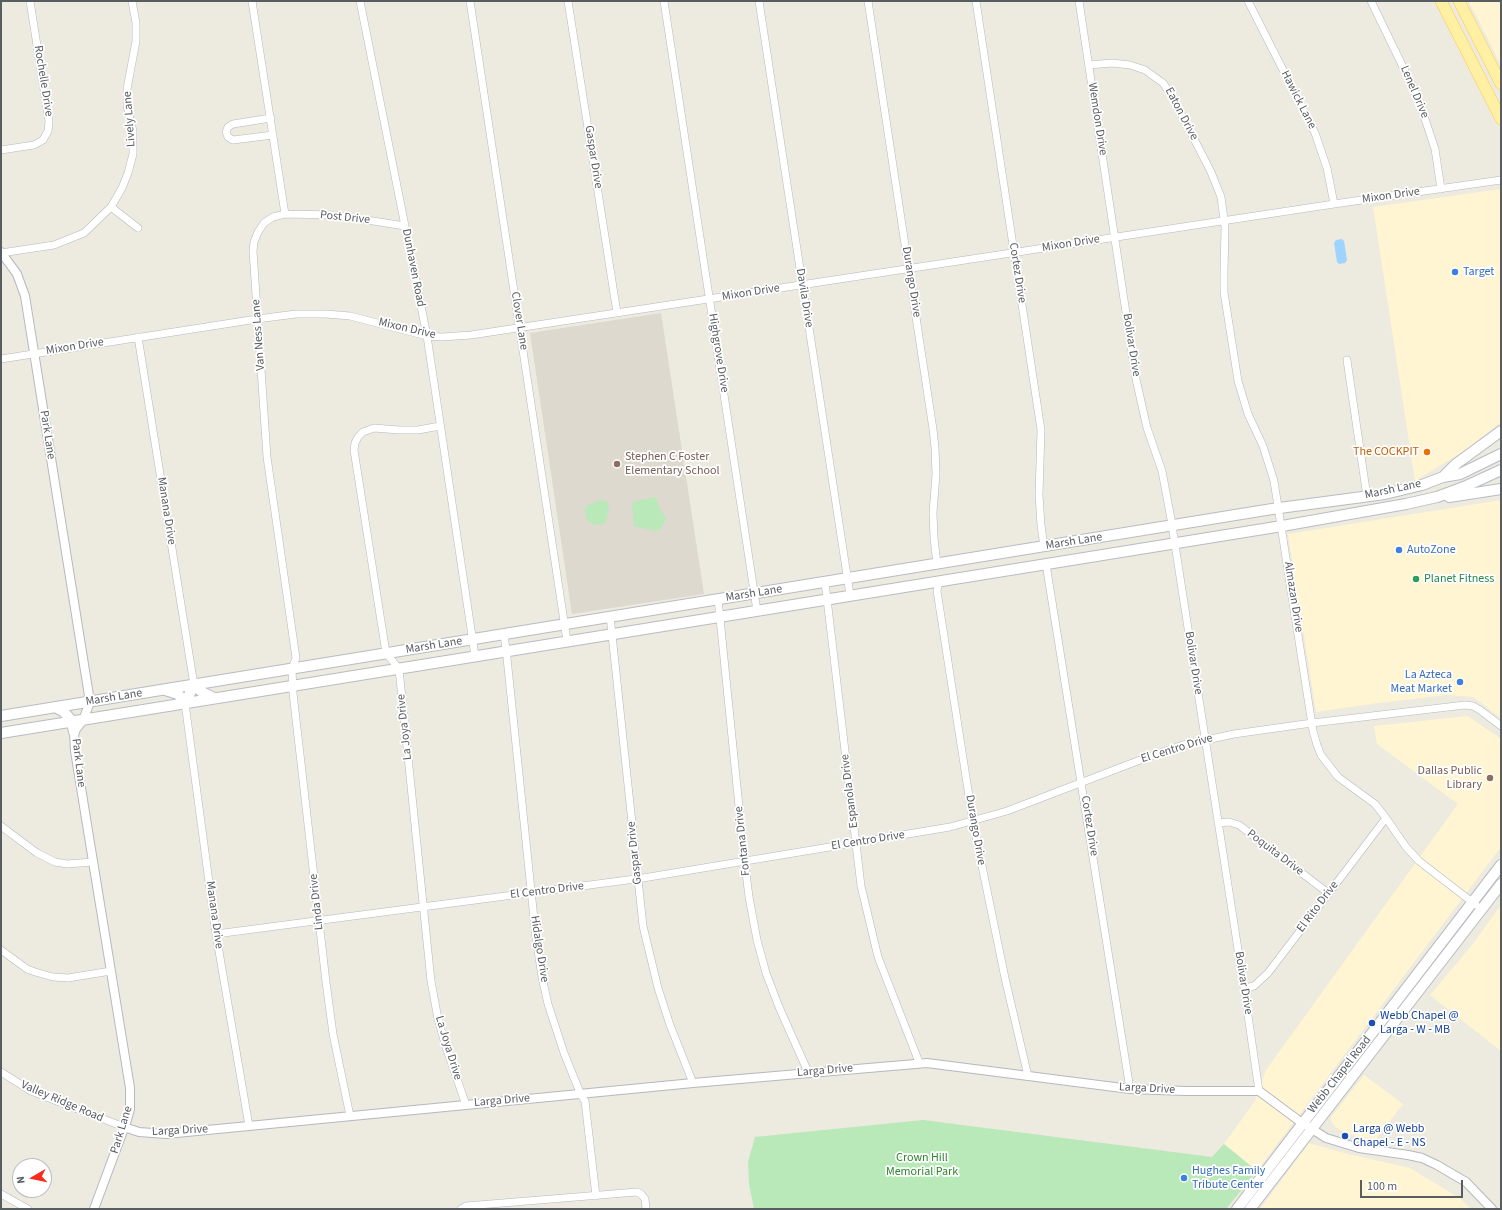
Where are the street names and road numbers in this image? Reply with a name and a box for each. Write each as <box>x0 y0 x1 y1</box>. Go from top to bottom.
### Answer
street label: Rochelle Drive <box>30 44 56 118</box>
street label: Lenel Drive <box>1397 64 1431 120</box>
street label: Hawick Lane <box>1277 68 1319 132</box>
street label: Wemdon Drive <box>1084 82 1110 156</box>
street label: Eaton Drive <box>1161 85 1201 143</box>
street label: Lively Lane <box>121 91 139 147</box>
street label: Gaspar Drive <box>581 124 605 190</box>
street label: Mixon Drive <box>1361 185 1421 207</box>
street label: Post Drive <box>319 208 371 228</box>
street label: Dunhaven Road <box>398 228 428 308</box>
street label: Mixon Drive <box>1041 232 1101 256</box>
street label: Cortez Drive <box>1005 242 1029 304</box>
street label: Durango Drive <box>898 246 924 318</box>
street label: Davila Drive <box>792 267 816 329</box>
street label: Mixon Drive <box>721 281 781 305</box>
street label: Clover Lane <box>507 291 531 351</box>
street label: Van Ness Lane <box>249 299 269 371</box>
street label: Highgrove Drive <box>705 312 731 394</box>
street label: Bolivar Drive <box>1119 312 1143 378</box>
street label: Mixon Drive <box>377 315 437 343</box>
street label: Mixon Drive <box>45 335 105 359</box>
street label: Park Lane <box>36 410 58 460</box>
street label: Manana Drive <box>154 476 178 546</box>
street label: Marsh Lane <box>1364 477 1422 503</box>
street label: Marsh Lane <box>1045 530 1103 554</box>
street label: Almazan Drive <box>1280 561 1306 633</box>
street label: Marsh Lane <box>725 582 783 606</box>
street label: Bolivar Drive <box>1181 630 1205 696</box>
street label: Marsh Lane <box>405 634 463 658</box>
street label: Marsh Lane <box>85 686 143 710</box>
street label: La Joya Drive <box>394 693 416 761</box>
street label: El Centro Drive <box>1139 731 1215 767</box>
street label: Park Lane <box>68 738 88 788</box>
street label: Espanola Drive <box>838 753 862 829</box>
street label: Durango Drive <box>962 794 988 866</box>
street label: Cortez Drive <box>1077 795 1101 857</box>
street label: Fontana Drive <box>732 806 754 876</box>
street label: Gaspar Drive <box>625 821 645 885</box>
street label: Poquita Drive <box>1244 827 1306 879</box>
street label: El Centro Drive <box>830 828 906 854</box>
street label: Linda Drive <box>307 873 327 931</box>
street label: El Centro Drive <box>509 879 585 903</box>
street label: El Rito Drive <box>1294 879 1342 935</box>
street label: Manana Drive <box>202 880 226 950</box>
street label: Hidalgo Drive <box>527 915 551 983</box>
street label: Bolivar Drive <box>1231 950 1255 1016</box>
street label: La Joya Drive <box>431 1014 465 1082</box>
street label: Webb Chapel Road <box>1305 1033 1375 1117</box>
street label: Larga Drive <box>796 1061 854 1081</box>
street label: Valley Ridge Road <box>18 1078 106 1126</box>
street label: Larga Drive <box>1119 1080 1175 1098</box>
street label: Larga Drive <box>473 1091 531 1111</box>
street label: Park Lane <box>108 1104 136 1156</box>
street label: Larga Drive <box>152 1122 208 1140</box>

